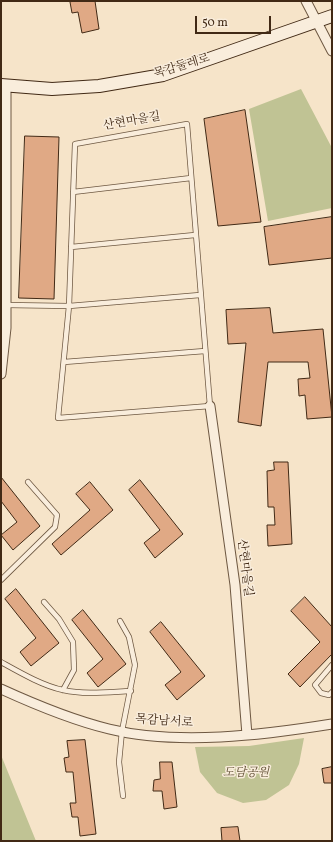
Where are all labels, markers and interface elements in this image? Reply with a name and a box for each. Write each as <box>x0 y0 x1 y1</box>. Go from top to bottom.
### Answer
scale bar <box>197 8 273 34</box>
text: 50 m <box>202 15 228 31</box>
street label: 목감둘레로 <box>152 52 212 82</box>
street label: 산현마을길 <box>102 110 162 134</box>
street label: 산현마을길 <box>233 538 255 598</box>
street label: 목감남서로 <box>135 713 193 731</box>
park label: 도담공원 <box>223 767 269 781</box>

